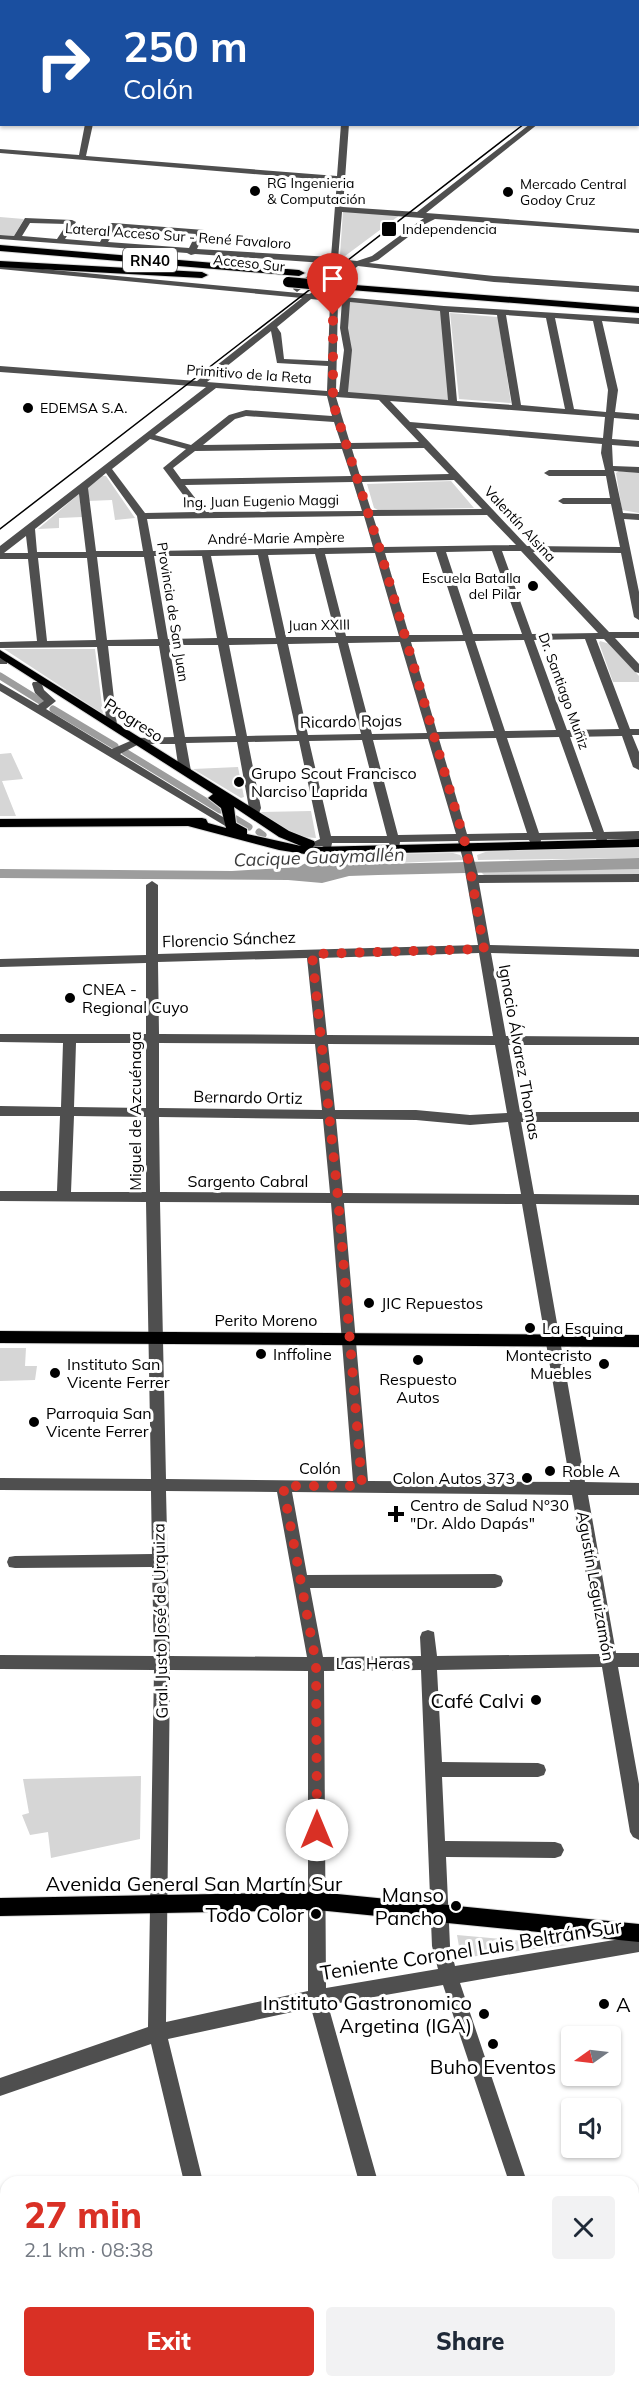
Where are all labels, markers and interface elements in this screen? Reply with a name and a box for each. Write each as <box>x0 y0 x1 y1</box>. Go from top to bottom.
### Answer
text: 250 m <box>123 20 248 73</box>
icon: right <box>24 24 102 102</box>
text: Colón <box>123 72 194 106</box>
place label: RG Ingenieria & Computación <box>267 174 366 208</box>
place label: Mercado Central Godoy Cruz <box>520 175 627 209</box>
marker: RG Ingenieria & Computación <box>248 184 262 198</box>
marker: Mercado Central Godoy Cruz <box>501 185 515 199</box>
street label: Lateral Acceso Sur - René Favaloro <box>64 219 292 253</box>
marker: Independencia <box>380 220 398 238</box>
place label: Independencia <box>402 220 497 238</box>
road number: RN40 <box>123 248 177 272</box>
street label: Acceso Sur <box>212 250 287 276</box>
pin <box>307 253 358 315</box>
icon: arrive <box>316 262 349 295</box>
street label: Primitivo de la Reta <box>186 361 312 387</box>
place label: EDEMSA S.A. <box>40 399 127 417</box>
marker: EDEMSA S.A. <box>21 401 35 415</box>
street label: Valentín Alsina <box>480 482 560 566</box>
street label: Ing. Juan Eugenio Maggi <box>183 491 339 511</box>
street label: André-Marie Ampère <box>207 528 345 548</box>
street label: Provincia de San Juan <box>153 541 193 683</box>
place label: Escuela Batalla del Pilar <box>422 569 522 603</box>
marker: Escuela Batalla del Pilar <box>526 579 540 593</box>
street label: Juan XXIII <box>288 615 350 635</box>
street label: Dr. Santiago Muñiz <box>535 630 593 752</box>
street label: Progreso <box>101 694 167 746</box>
street label: Ricardo Rojas <box>300 710 402 732</box>
place label: Grupo Scout Francisco Narciso Laprida <box>251 763 417 801</box>
marker: Grupo Scout Francisco Narciso Laprida <box>232 775 246 789</box>
water label: Cacique Guaymallén <box>233 843 405 871</box>
street label: Florencio Sánchez <box>162 927 296 951</box>
street label: Ignacio Álvarez Thomas <box>495 963 545 1141</box>
place label: CNEA - Regional Cuyo <box>82 979 189 1017</box>
marker: CNEA - Regional Cuyo <box>63 991 77 1005</box>
street label: Miguel de Azcuénaga <box>125 1031 145 1191</box>
street label: Bernardo Ortiz <box>193 1086 303 1108</box>
street label: Sargento Cabral <box>188 1171 308 1191</box>
place label: JIC Repuestos <box>381 1293 483 1313</box>
marker: JIC Repuestos <box>362 1296 376 1310</box>
street label: Perito Moreno <box>215 1310 318 1330</box>
place label: La Esquina <box>542 1318 623 1338</box>
marker: La Esquina <box>523 1321 537 1335</box>
place label: Inffoline <box>273 1344 332 1364</box>
place label: Montecristo Muebles <box>505 1345 592 1383</box>
marker: Inffoline <box>254 1347 268 1361</box>
marker: Respuesto Autos <box>411 1353 425 1367</box>
place label: Instituto San Vicente Ferrer <box>67 1354 170 1392</box>
marker: Montecristo Muebles <box>597 1357 611 1371</box>
marker: Instituto San Vicente Ferrer <box>48 1366 62 1380</box>
place label: Respuesto Autos <box>379 1369 457 1407</box>
place label: Parroquia San Vicente Ferrer <box>46 1403 152 1441</box>
marker: Parroquia San Vicente Ferrer <box>27 1415 41 1429</box>
street label: Colón <box>299 1458 341 1478</box>
place label: Roble A <box>562 1461 620 1481</box>
marker: Roble A <box>543 1464 557 1478</box>
place label: Colon Autos 373 <box>392 1468 515 1488</box>
marker: Colon Autos 373 <box>520 1471 534 1485</box>
place label: Centro de Salud N°30 "Dr. Aldo Dapás" <box>410 1495 569 1533</box>
marker: Centro de Salud N°30 "Dr. Aldo Dapás" <box>387 1505 405 1523</box>
street label: Agustín Leguizamón <box>573 1510 619 1662</box>
street label: Gral. Justo José de Urquiza <box>148 1523 172 1719</box>
street label: Las Heras <box>336 1653 410 1673</box>
place label: Café Calvi <box>431 1688 524 1713</box>
marker: Café Calvi <box>529 1693 543 1707</box>
position arrow <box>285 1798 349 1862</box>
street label: Avenida General San Martín Sur <box>46 1871 343 1896</box>
place label: Manso Pancho <box>375 1882 444 1930</box>
marker: Manso Pancho <box>449 1899 463 1913</box>
place label: Todo Color <box>206 1902 305 1927</box>
marker: Todo Color <box>309 1907 323 1921</box>
street label: Teniente Coronel Luis Beltrán Sur <box>318 1913 624 1985</box>
place label: Instituto Gastronomico Argetina (IGA) <box>263 1990 472 2038</box>
place label: A <box>616 1992 631 2017</box>
marker: A <box>597 1997 611 2011</box>
marker: Instituto Gastronomico Argetina (IGA) <box>477 2007 491 2021</box>
north arrow <box>561 2026 621 2086</box>
map controls <box>561 2026 621 2158</box>
marker: Buho Eventos <box>486 2037 500 2051</box>
place label: Buho Eventos <box>430 2054 556 2079</box>
button: sound <box>561 2098 621 2158</box>
text: 27 min <box>24 2192 142 2237</box>
button: close <box>552 2196 615 2259</box>
text: 2.1 km · 08:38 <box>24 2237 153 2262</box>
button: Exit <box>24 2307 314 2376</box>
button: Share <box>326 2307 615 2376</box>

